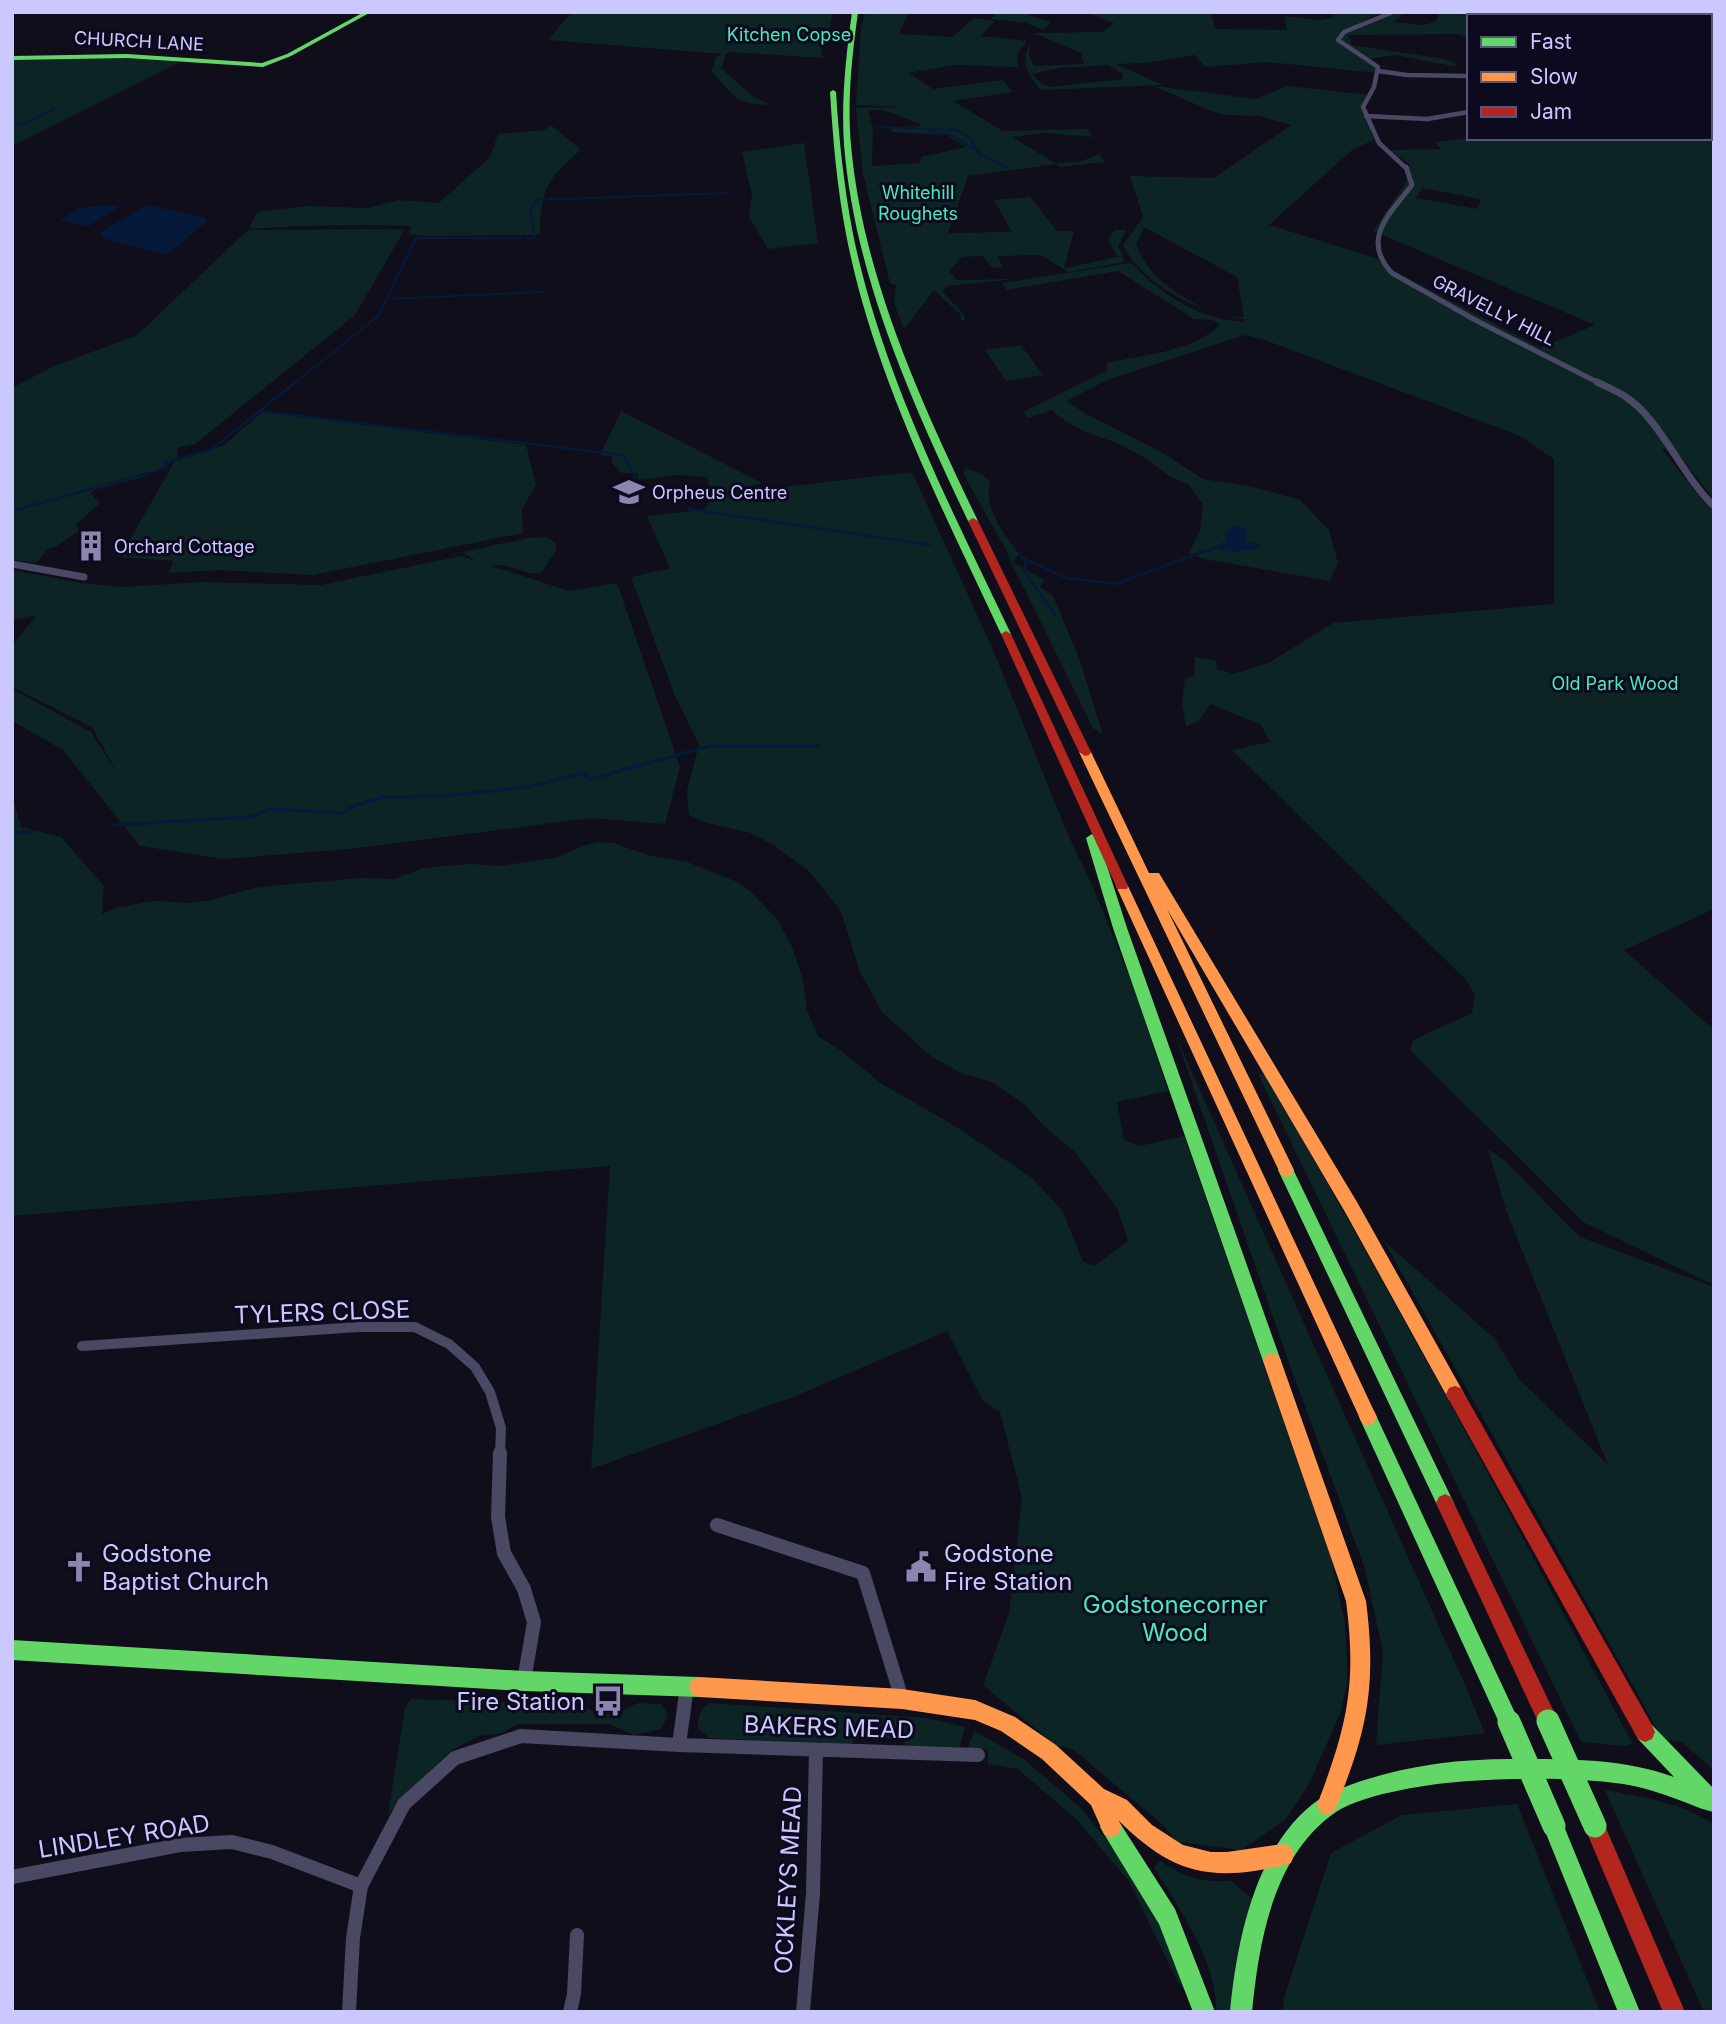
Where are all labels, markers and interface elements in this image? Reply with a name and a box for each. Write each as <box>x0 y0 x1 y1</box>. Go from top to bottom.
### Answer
legend <box>1467 14 1712 140</box>
park label: Kitchen Copse <box>727 24 851 45</box>
street label: CHURCH LANE <box>74 27 204 55</box>
text: Fast <box>1530 29 1572 54</box>
text: Slow <box>1530 64 1578 89</box>
text: Jam <box>1530 99 1572 124</box>
park label: Whitehill Roughets <box>878 182 958 224</box>
street label: GRAVELLY HILL <box>1429 270 1559 350</box>
school or university icon: Orpheus Centre <box>612 475 646 509</box>
place label: Orpheus Centre <box>652 482 787 503</box>
building icon: Orchard Cottage <box>74 529 108 563</box>
place label: Orchard Cottage <box>114 536 255 557</box>
park label: Old Park Wood <box>1551 673 1679 694</box>
street label: TYLERS CLOSE <box>233 1294 411 1330</box>
place label: Godstone Baptist Church <box>102 1539 269 1596</box>
place label: Godstone Fire Station <box>944 1539 1072 1596</box>
church icon: Godstone Baptist Church <box>62 1550 96 1584</box>
public building icon: Godstone Fire Station <box>904 1550 938 1584</box>
park label: Godstonecorner Wood <box>1083 1590 1267 1647</box>
bus stop icon: Fire Station <box>591 1684 625 1718</box>
place label: Fire Station <box>457 1687 585 1716</box>
street label: BAKERS MEAD <box>743 1710 915 1744</box>
street label: OCKLEYS MEAD <box>769 1785 807 1975</box>
street label: LINDLEY ROAD <box>36 1808 212 1864</box>

